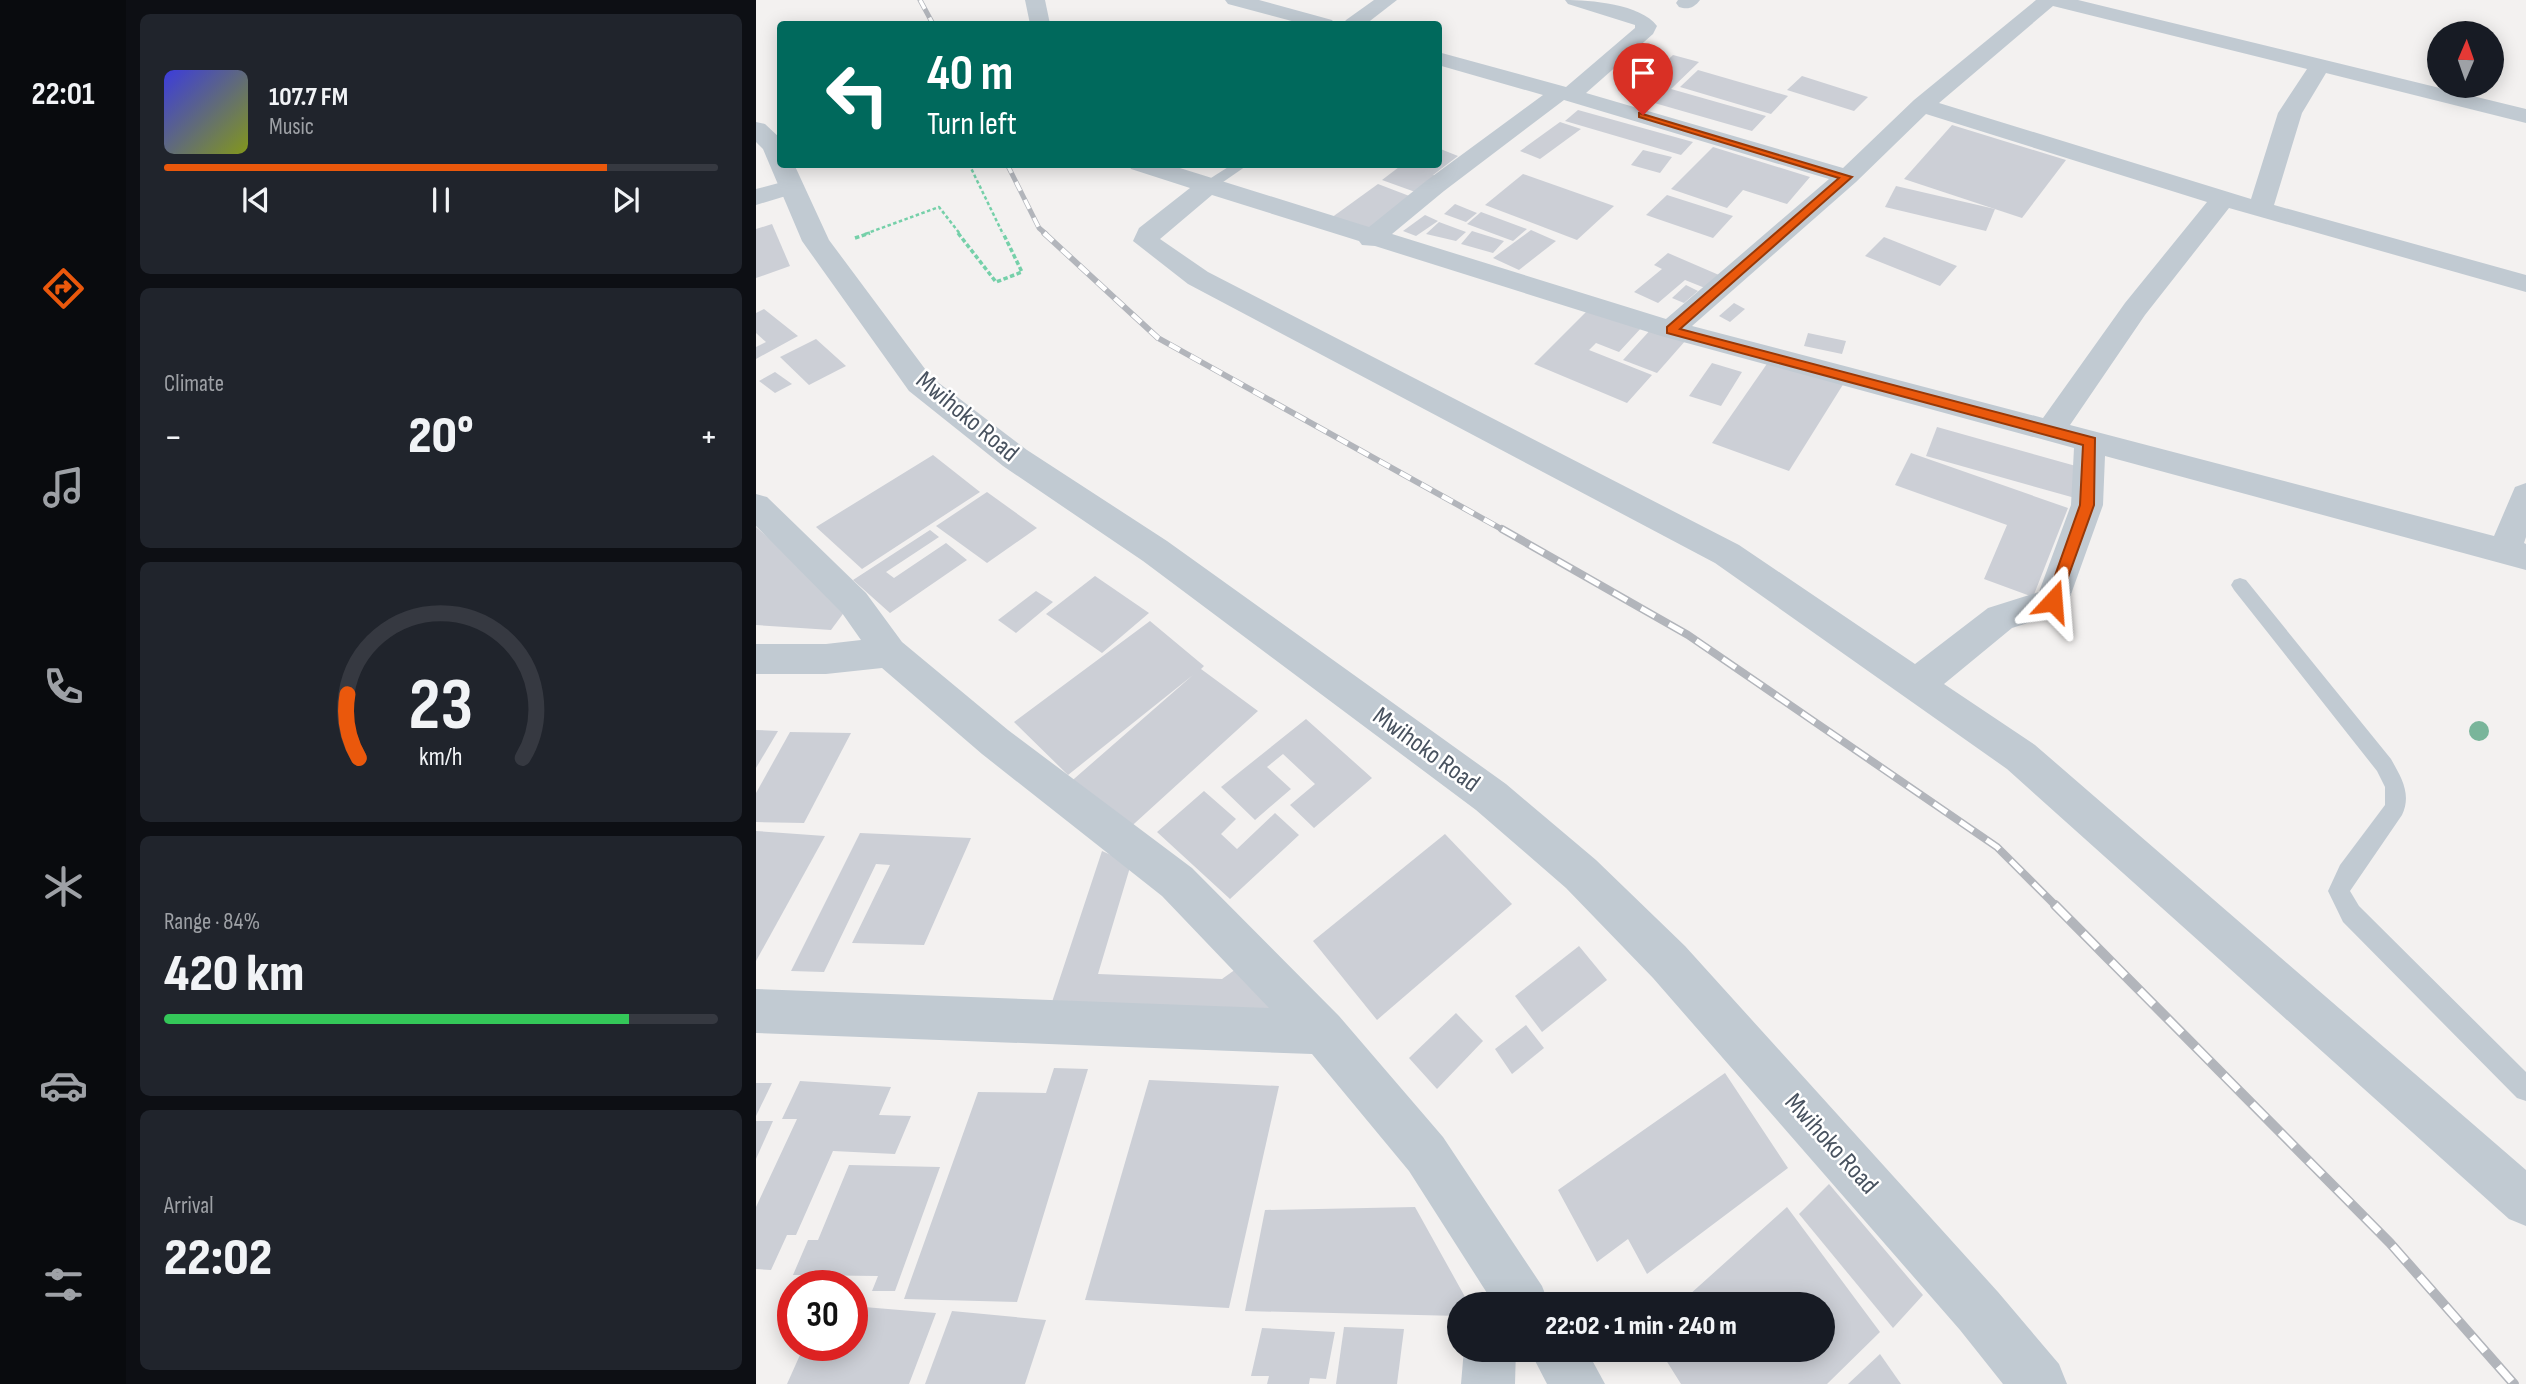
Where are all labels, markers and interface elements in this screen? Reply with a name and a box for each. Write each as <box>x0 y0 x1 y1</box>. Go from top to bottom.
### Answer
north arrow <box>2427 21 2504 98</box>
map controls <box>2427 21 2504 98</box>
pin <box>1613 43 1673 115</box>
text: 40 m <box>927 45 1013 104</box>
icon: left <box>812 49 903 140</box>
icon: arrive <box>1624 54 1662 92</box>
text: 22:01 <box>32 75 95 114</box>
text: 107.7 FM <box>269 82 348 113</box>
text: Turn left <box>927 105 1017 144</box>
text: Music <box>269 113 314 141</box>
icon: previous <box>237 181 275 219</box>
icon: pause <box>422 181 460 219</box>
icon: next <box>607 181 645 219</box>
icon: directions <box>39 264 88 313</box>
street label: Mwihoko Road <box>909 365 1025 469</box>
text: Climate <box>164 370 224 398</box>
text: 20° <box>408 405 474 468</box>
text: − <box>164 415 183 460</box>
text: + <box>699 415 718 460</box>
icon: music <box>39 463 88 512</box>
position arrow <box>2016 564 2090 638</box>
icon: phone <box>39 662 88 711</box>
text: 23 <box>409 662 473 750</box>
street label: Mwihoko Road <box>1367 701 1485 799</box>
text: km/h <box>419 742 463 773</box>
icon: climate <box>39 862 88 911</box>
text: Range · 84% <box>164 908 260 936</box>
text: 420 km <box>164 943 304 1006</box>
icon: car <box>39 1061 88 1110</box>
street label: Mwihoko Road <box>1778 1087 1884 1201</box>
text: Arrival <box>164 1192 213 1220</box>
text: 22:02 <box>164 1227 272 1290</box>
icon: filters <box>39 1260 88 1309</box>
speed limit sign: 30 <box>777 1270 868 1361</box>
text: 22:02 · 1 min · 240 m <box>1545 1311 1737 1342</box>

